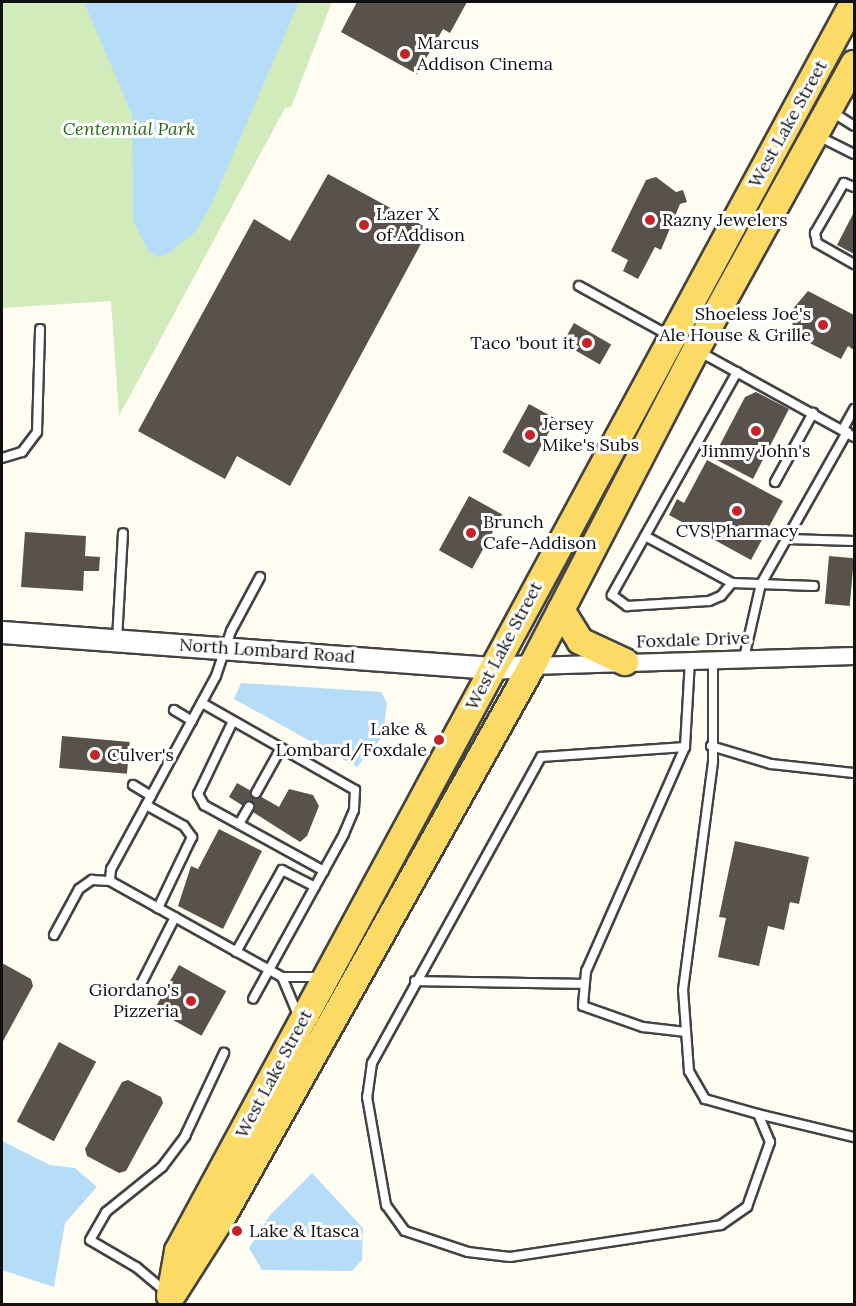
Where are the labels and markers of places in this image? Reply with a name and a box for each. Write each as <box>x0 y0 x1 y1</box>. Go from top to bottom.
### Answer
place label: Marcus Addison Cinema <box>417 33 553 76</box>
marker: Marcus Addison Cinema <box>398 47 412 61</box>
place label: Lazer X of Addison <box>376 204 465 246</box>
place label: Razny Jewelers <box>662 209 788 231</box>
marker: Razny Jewelers <box>643 213 657 227</box>
marker: Lazer X of Addison <box>357 218 371 232</box>
place label: Shoeless Joe's Ale House & Grille <box>659 304 811 346</box>
marker: Shoeless Joe's Ale House & Grille <box>816 318 830 332</box>
place label: Taco 'bout it <box>470 332 575 354</box>
marker: Taco 'bout it <box>580 336 594 350</box>
place label: Jersey Mike's Subs <box>542 414 639 456</box>
marker: Jimmy John's <box>749 424 763 438</box>
marker: Jersey Mike's Subs <box>523 428 537 442</box>
place label: Jimmy John's <box>702 440 810 462</box>
marker: CVS Pharmacy <box>730 504 744 518</box>
place label: Brunch Cafe-Addison <box>483 512 597 554</box>
place label: CVS Pharmacy <box>676 520 798 542</box>
marker: Brunch Cafe-Addison <box>464 526 478 540</box>
place label: Lake & Lombard/Foxdale <box>276 719 427 762</box>
marker: Lake & Lombard/Foxdale <box>432 733 446 747</box>
place label: Culver's <box>107 744 174 766</box>
marker: Culver's <box>88 748 102 762</box>
place label: Giordano's Pizzeria <box>89 980 179 1022</box>
marker: Giordano's Pizzeria <box>184 994 198 1008</box>
place label: Lake & Itasca <box>249 1220 360 1242</box>
marker: Lake & Itasca <box>230 1224 244 1238</box>

